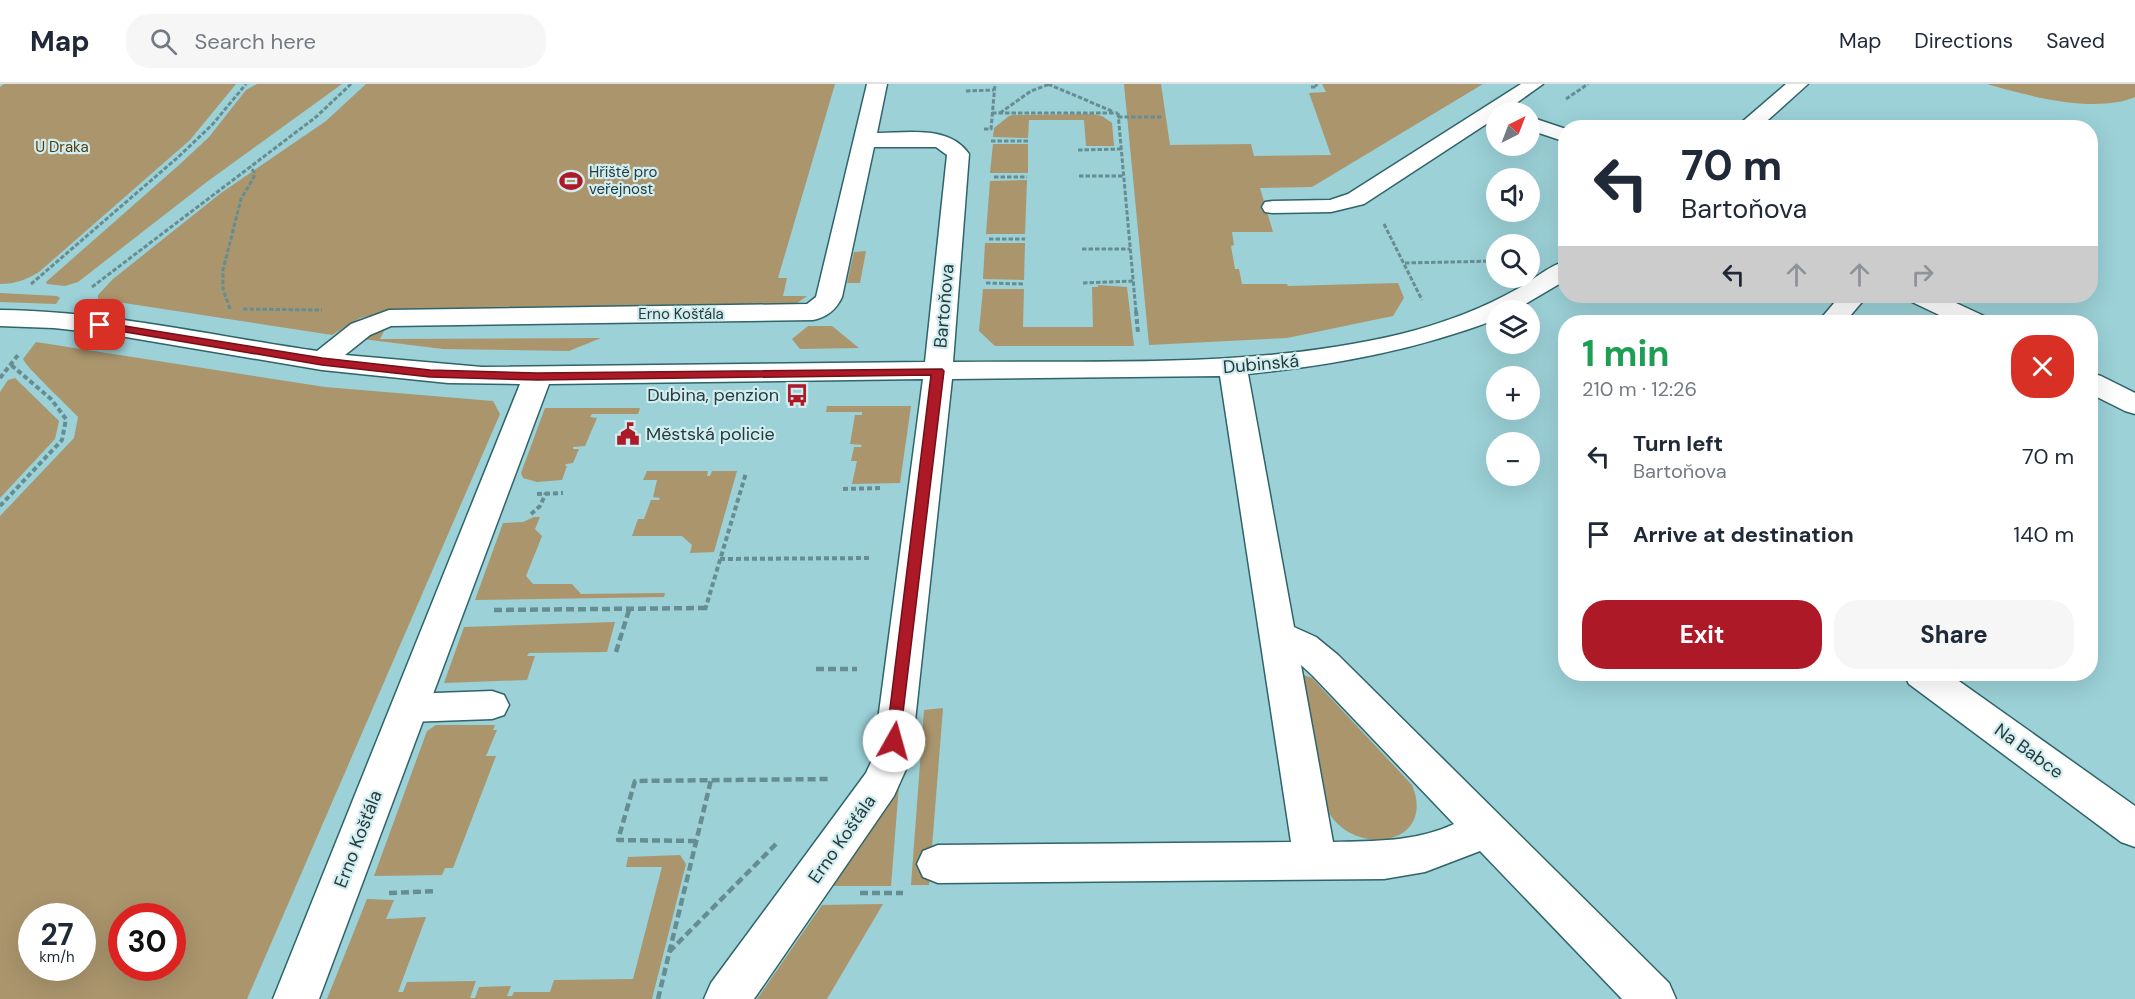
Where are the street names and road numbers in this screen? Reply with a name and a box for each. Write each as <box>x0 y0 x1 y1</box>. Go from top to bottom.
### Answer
street label: Bartoňova <box>928 263 960 349</box>
street label: Erno Košťála <box>638 304 724 324</box>
street label: Dubinská <box>1222 349 1300 379</box>
street label: Na Babce <box>1990 718 2068 784</box>
street label: Erno Košťála <box>328 787 388 891</box>
street label: Erno Košťála <box>803 790 881 888</box>

